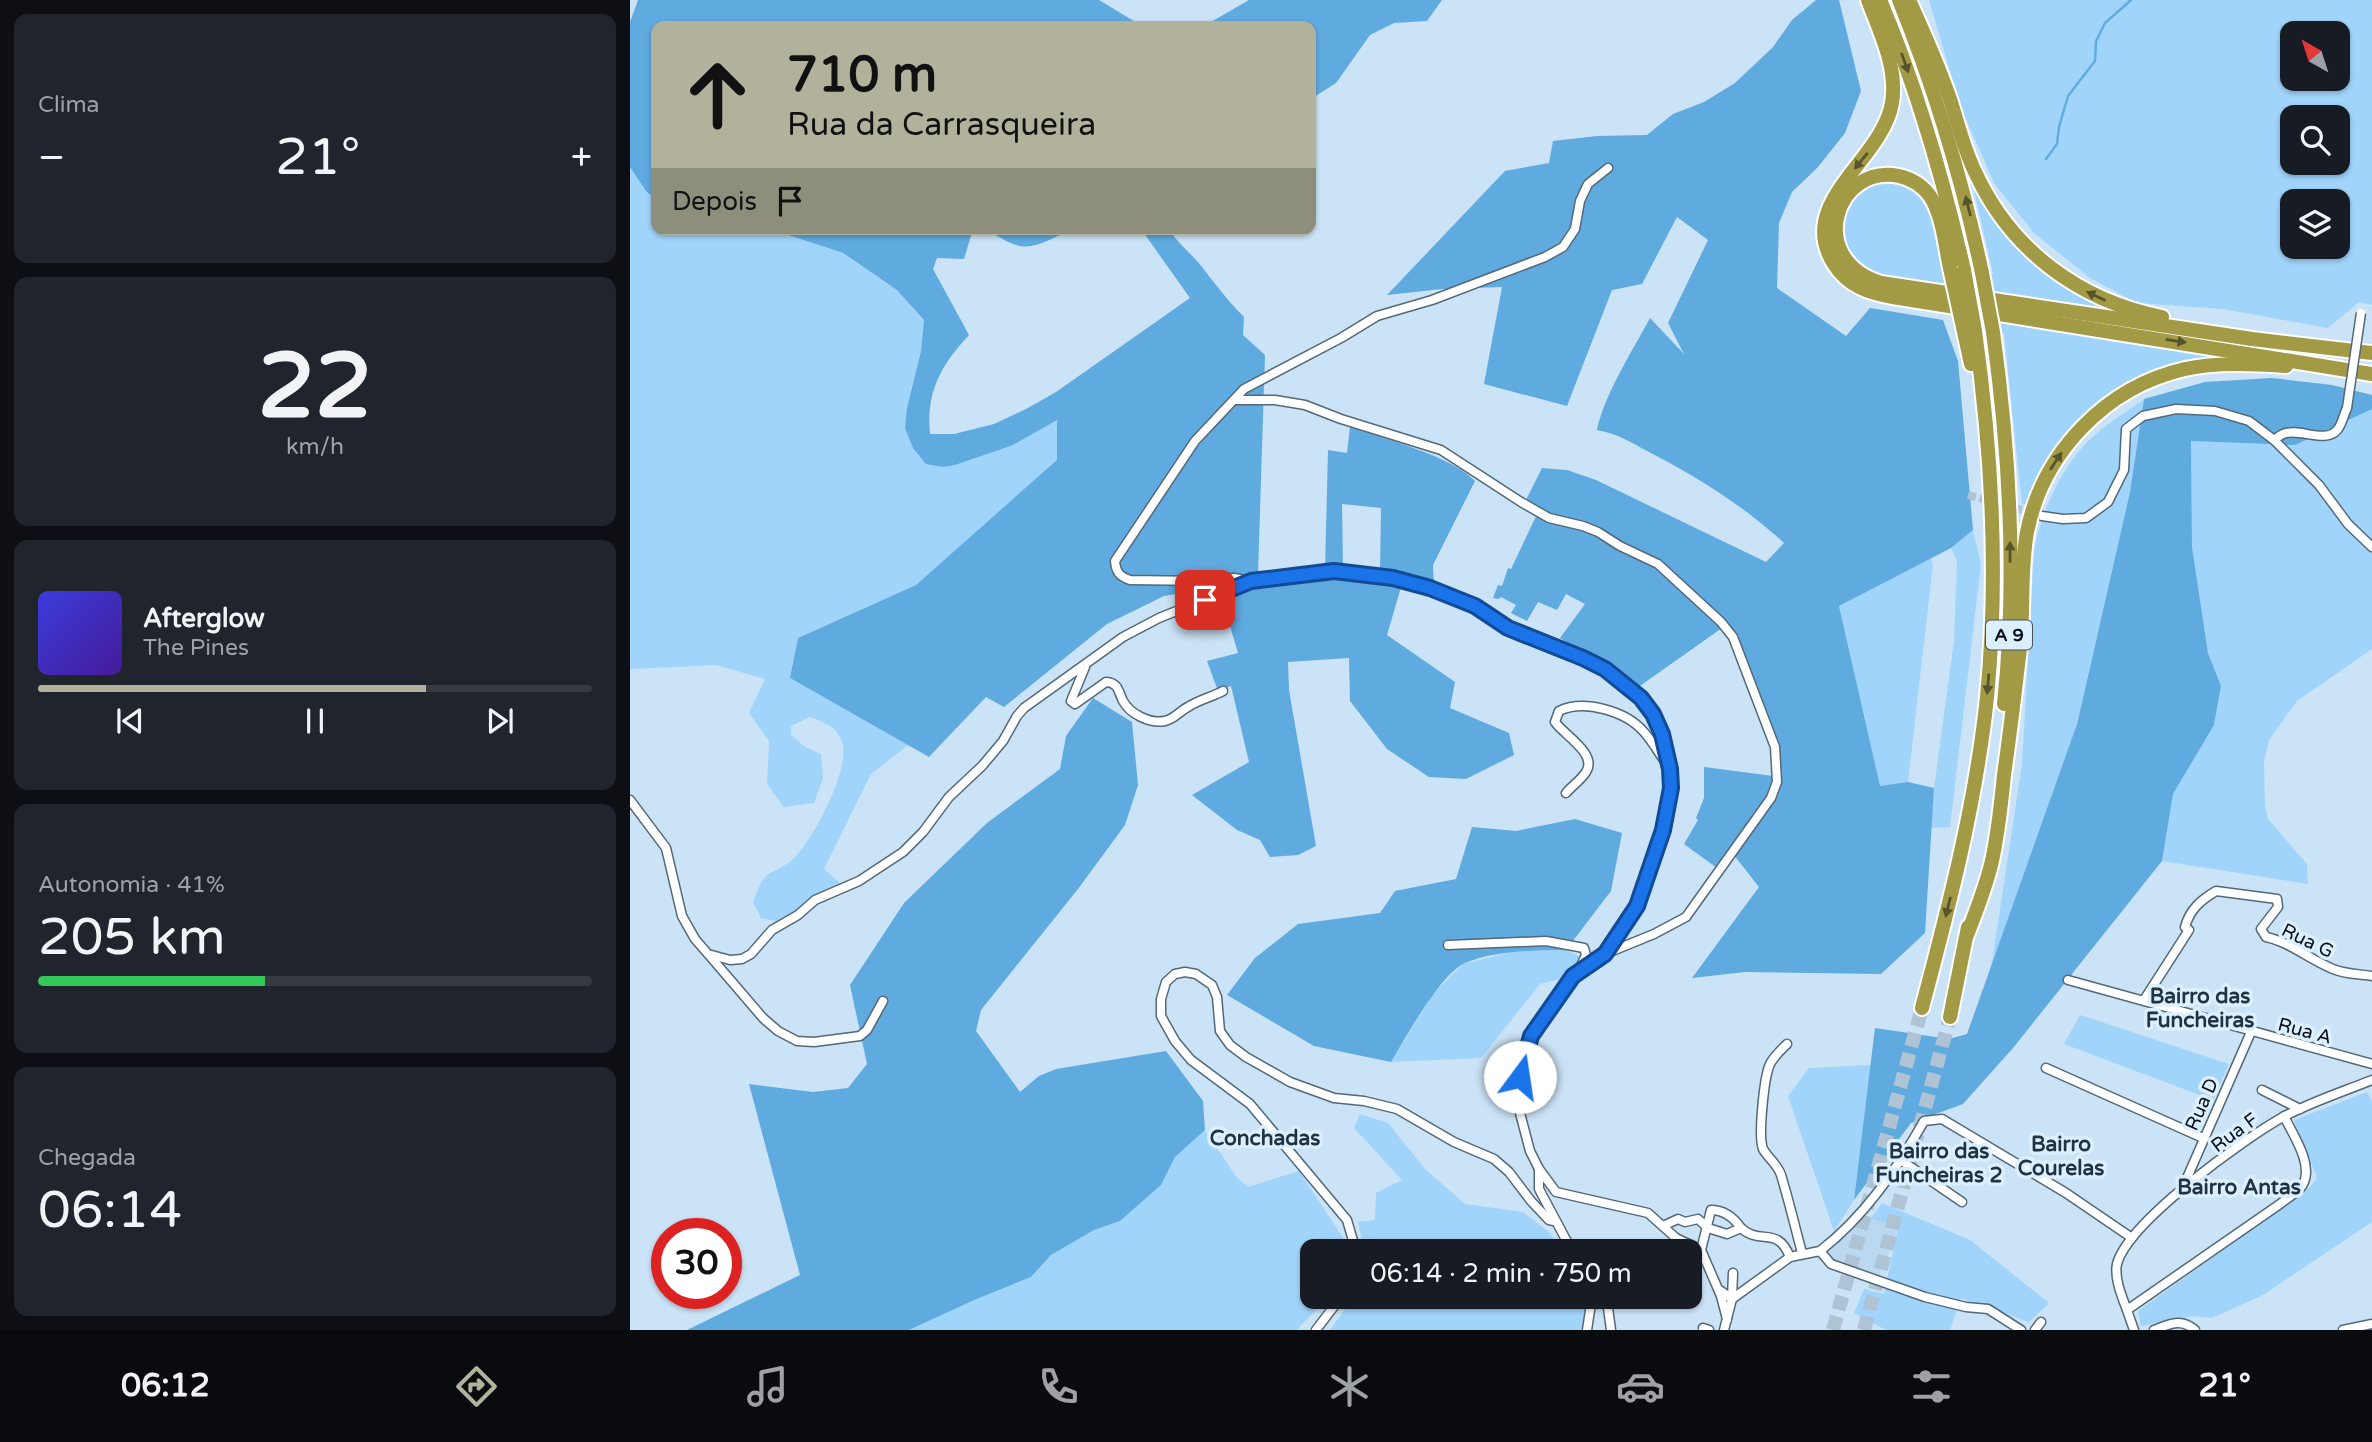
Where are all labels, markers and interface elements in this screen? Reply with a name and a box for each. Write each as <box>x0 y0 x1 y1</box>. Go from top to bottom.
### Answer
north arrow <box>2280 21 2350 91</box>
map controls <box>2280 21 2350 259</box>
text: 710 m <box>787 46 937 105</box>
icon: ahead <box>672 49 763 140</box>
one-way arrow <box>1900 53 1911 74</box>
text: Clima <box>38 91 99 119</box>
button: search <box>2280 105 2350 175</box>
text: Rua da Carrasqueira <box>787 106 1096 144</box>
text: 21° <box>275 126 360 189</box>
text: − <box>38 135 65 181</box>
text: + <box>571 135 592 181</box>
one-way arrow <box>1854 152 1869 170</box>
icon: arrive <box>771 182 809 220</box>
text: Depois <box>672 186 757 217</box>
button: layers <box>2280 189 2350 259</box>
one-way arrow <box>1962 195 1973 217</box>
one-way arrow <box>2086 290 2106 302</box>
text: 22 <box>258 332 372 442</box>
one-way arrow <box>2166 335 2188 346</box>
text: km/h <box>286 433 344 461</box>
one-way arrow <box>2049 452 2063 470</box>
one-way arrow <box>2004 541 2016 563</box>
pin <box>1175 570 1235 630</box>
icon: arrive <box>1186 581 1224 619</box>
text: Afterglow <box>143 603 265 634</box>
road number: A 9 <box>1986 620 2032 650</box>
text: The Pines <box>143 634 249 662</box>
one-way arrow <box>1982 673 1993 695</box>
icon: previous <box>111 702 149 740</box>
icon: pause <box>296 702 334 740</box>
icon: next <box>481 702 519 740</box>
text: Autonomia · 41% <box>38 871 225 899</box>
one-way arrow <box>1942 897 1953 919</box>
text: 205 km <box>38 906 226 969</box>
street label: Rua G <box>2278 919 2337 963</box>
district label: Bairro das Funcheiras <box>2146 984 2254 1033</box>
street label: Rua A <box>2275 1013 2334 1049</box>
position arrow <box>1483 1040 1557 1114</box>
street label: Rua D <box>2181 1075 2223 1134</box>
street label: Rua F <box>2207 1109 2262 1157</box>
district label: Conchadas <box>1210 1126 1320 1151</box>
district label: Bairro Courelas <box>2018 1132 2104 1181</box>
district label: Bairro das Funcheiras 2 <box>1875 1139 2003 1188</box>
text: Chegada <box>38 1144 136 1172</box>
district label: Bairro Antas <box>2177 1175 2301 1200</box>
text: 06:14 <box>38 1179 182 1242</box>
speed limit sign: 30 <box>651 1218 742 1309</box>
text: 06:14 · 2 min · 750 m <box>1370 1258 1632 1289</box>
icon: directions <box>452 1362 501 1411</box>
icon: music <box>743 1362 792 1411</box>
icon: phone <box>1034 1362 1083 1411</box>
icon: climate <box>1325 1362 1374 1411</box>
icon: car <box>1616 1362 1665 1411</box>
icon: filters <box>1907 1362 1956 1411</box>
text: 06:12 <box>121 1367 210 1405</box>
text: 21° <box>2199 1367 2251 1405</box>

